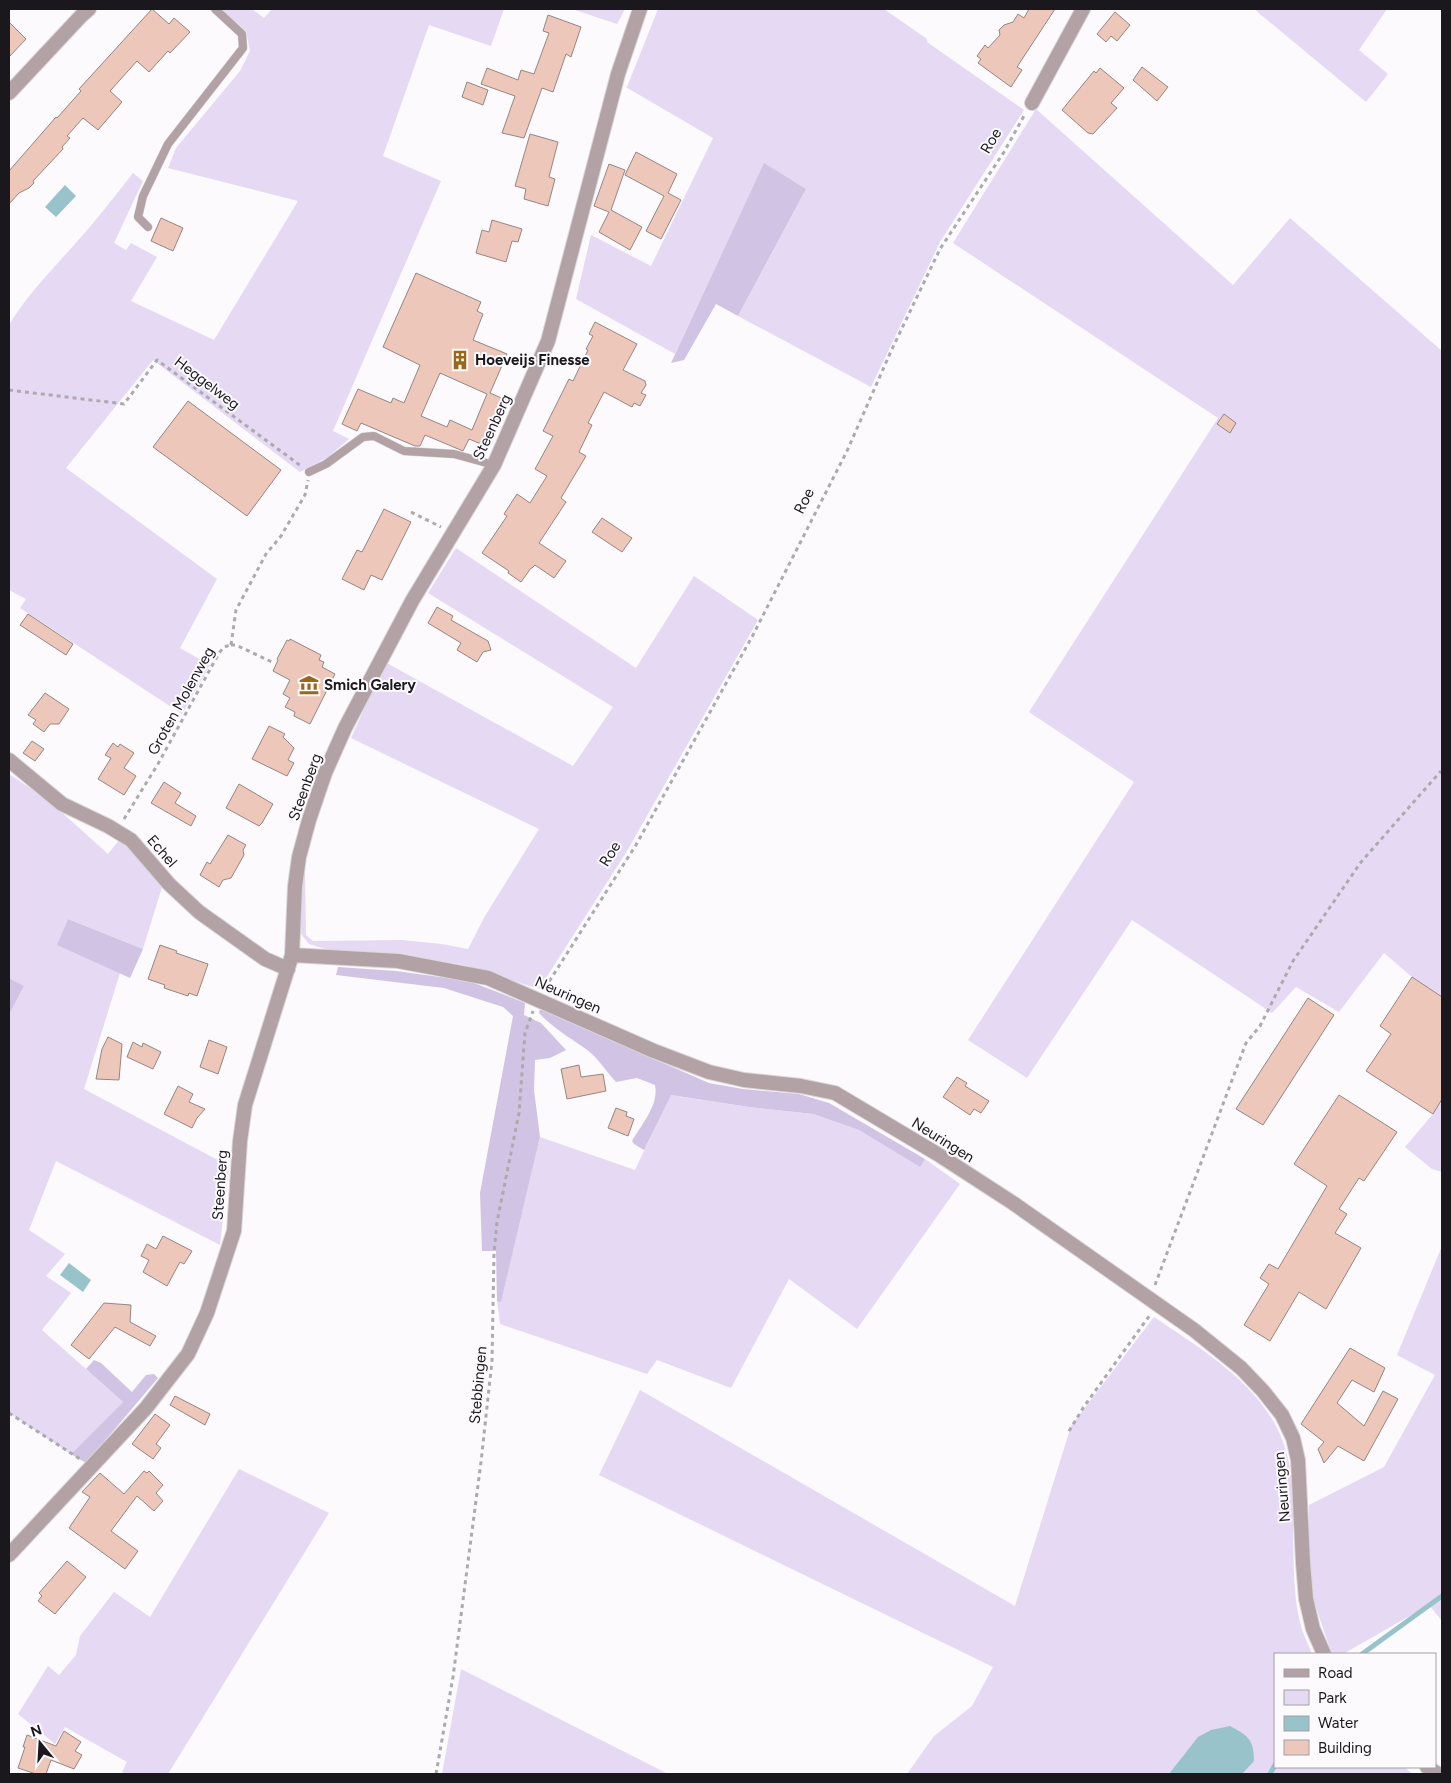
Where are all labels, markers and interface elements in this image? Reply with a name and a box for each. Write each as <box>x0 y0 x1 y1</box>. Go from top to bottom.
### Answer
street label: Roe <box>977 125 1005 157</box>
building icon: Hoeveijs Finesse <box>449 349 471 371</box>
place label: Hoeveijs Finesse <box>475 351 590 369</box>
street label: Heggelweg <box>171 353 243 413</box>
street label: Steenberg <box>469 391 515 463</box>
street label: Roe <box>790 485 818 517</box>
street label: Groten Molenweg <box>144 644 218 758</box>
museum icon: Smich Galery <box>298 674 320 696</box>
place label: Smich Galery <box>324 676 416 694</box>
street label: Steenberg <box>284 751 326 823</box>
street label: Echel <box>143 831 181 871</box>
street label: Roe <box>595 838 625 870</box>
street label: Neuringen <box>532 972 604 1018</box>
street label: Neuringen <box>908 1114 978 1166</box>
street label: Steenberg <box>209 1149 231 1221</box>
street label: Stebbingen <box>466 1345 490 1425</box>
street label: Neuringen <box>1270 1451 1294 1523</box>
legend <box>1274 1653 1436 1768</box>
text: Road <box>1318 1664 1353 1682</box>
text: Park <box>1318 1689 1347 1707</box>
text: Water <box>1318 1714 1358 1732</box>
north arrow <box>15 1718 65 1768</box>
text: N <box>28 1721 44 1741</box>
text: Building <box>1318 1739 1372 1757</box>

